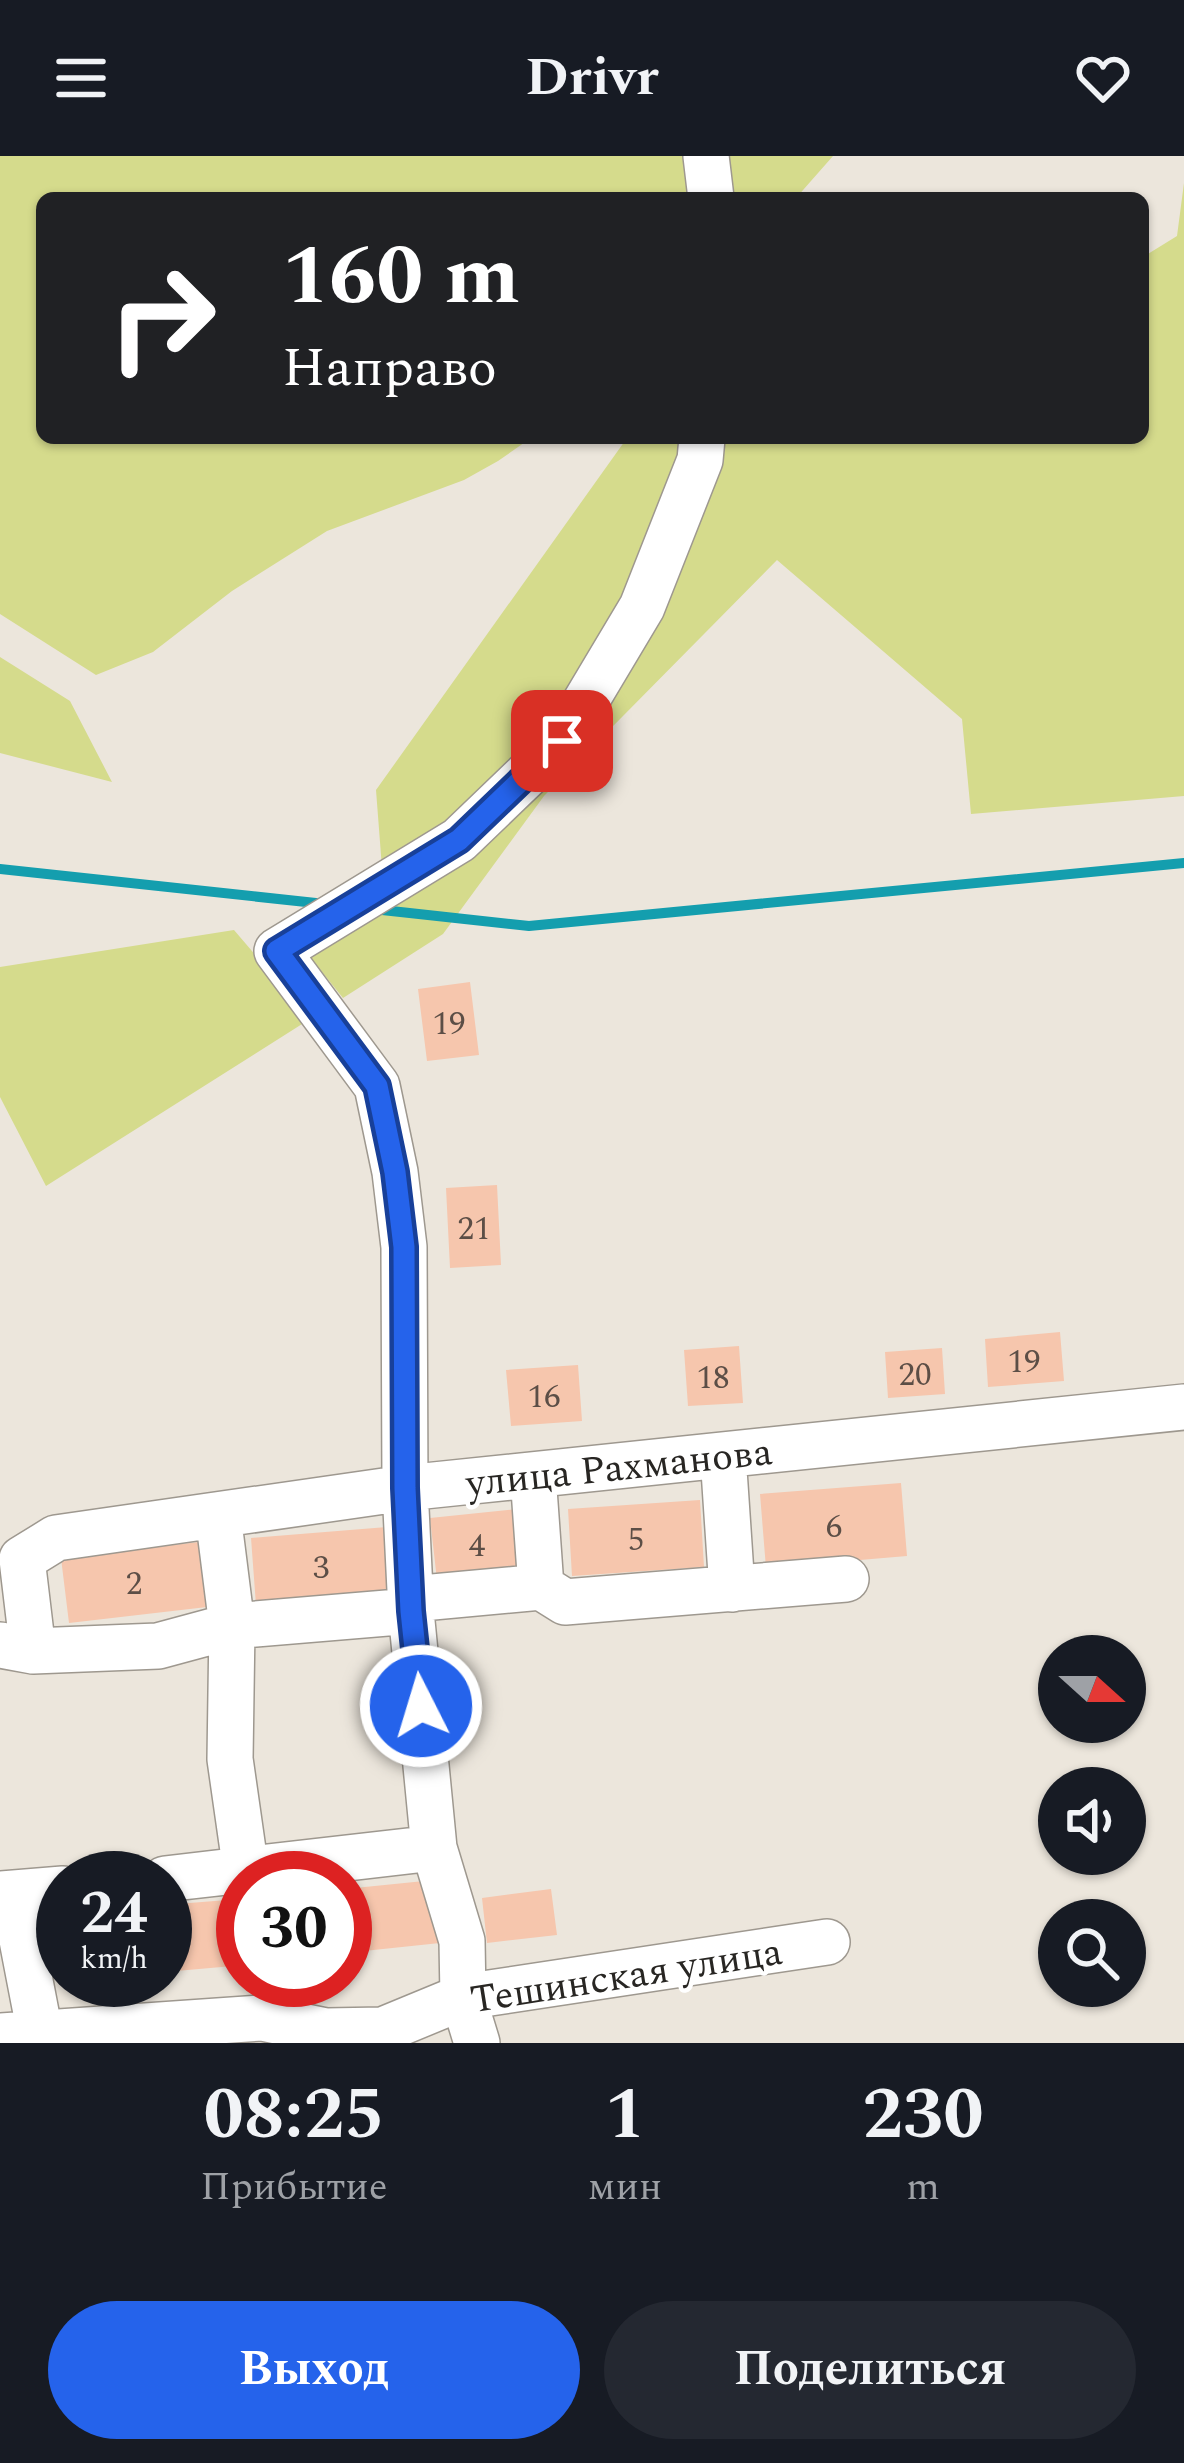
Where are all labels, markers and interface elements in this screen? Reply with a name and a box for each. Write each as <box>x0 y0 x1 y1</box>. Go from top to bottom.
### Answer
text: Drivr <box>525 37 659 119</box>
icon: menu <box>48 45 114 111</box>
icon: heart <box>1070 45 1136 111</box>
text: 160 m <box>282 213 520 341</box>
icon: right <box>84 240 240 396</box>
text: Направо <box>282 328 497 410</box>
pin <box>511 690 613 792</box>
icon: arrive <box>529 708 595 774</box>
house number: 19 <box>433 999 466 1049</box>
house number: 21 <box>458 1204 491 1254</box>
house number: 19 <box>1008 1337 1041 1387</box>
house number: 20 <box>899 1350 932 1400</box>
house number: 18 <box>697 1353 730 1403</box>
house number: 16 <box>528 1372 561 1422</box>
street label: улица Рахманова <box>462 1423 775 1514</box>
house number: 6 <box>826 1502 842 1552</box>
house number: 5 <box>628 1515 644 1565</box>
house number: 4 <box>469 1521 486 1571</box>
house number: 3 <box>313 1543 329 1593</box>
house number: 2 <box>126 1559 142 1609</box>
north arrow <box>1038 1635 1146 1743</box>
map controls <box>1038 1635 1146 2007</box>
position arrow <box>358 1643 484 1769</box>
button: sound <box>1038 1767 1146 1875</box>
speed limit sign: 30 <box>216 1851 372 2007</box>
text: 24 <box>80 1868 148 1960</box>
button: search <box>1038 1899 1146 2007</box>
street label: Тешинская улица <box>466 1923 787 2030</box>
text: km/h <box>80 1936 148 1982</box>
text: 08:25 <box>204 2061 384 2170</box>
text: 1 <box>605 2061 645 2170</box>
text: 230 <box>862 2061 984 2170</box>
text: Прибытие <box>200 2158 388 2217</box>
text: мин <box>588 2158 662 2217</box>
text: m <box>906 2158 940 2217</box>
button: Выход <box>48 2301 580 2439</box>
button: Поделиться <box>604 2301 1136 2439</box>

